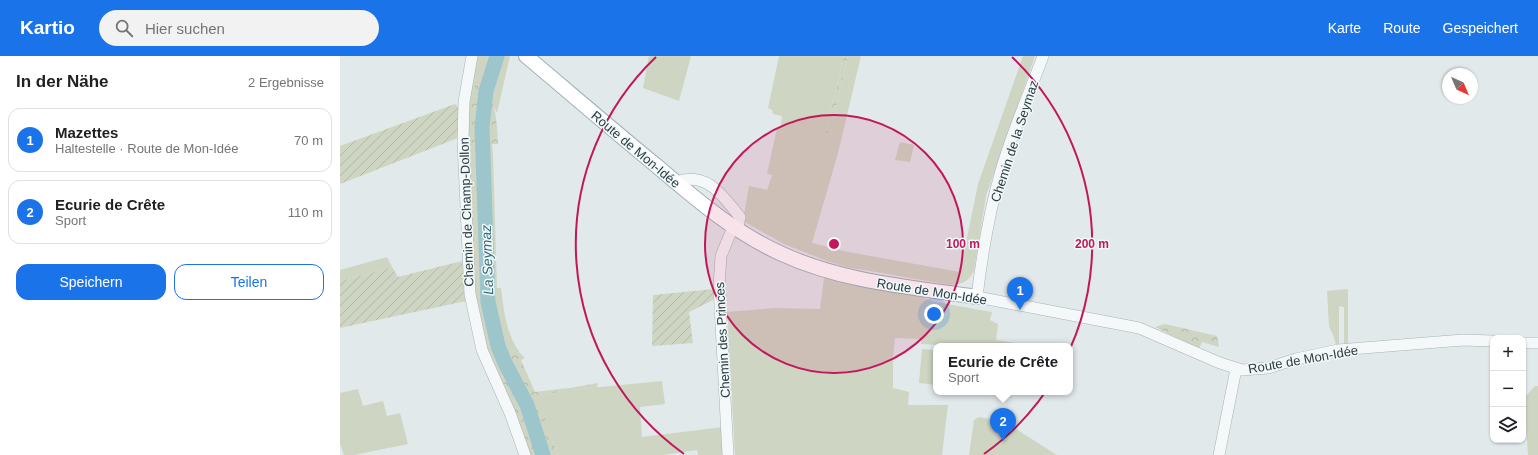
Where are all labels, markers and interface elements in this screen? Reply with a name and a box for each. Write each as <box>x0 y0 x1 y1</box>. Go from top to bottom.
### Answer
search box <box>99 10 379 46</box>
text: Kartio <box>20 17 75 38</box>
icon: search <box>113 17 135 39</box>
text: Hier suchen <box>145 20 225 37</box>
text: Karte <box>1328 20 1361 36</box>
text: Route <box>1383 20 1421 36</box>
text: Gespeichert <box>1443 20 1518 36</box>
north arrow <box>1442 68 1478 104</box>
text: In der Nähe <box>16 72 109 91</box>
text: 2 Ergebnisse <box>248 75 324 90</box>
street label: Chemin de la Seymaz <box>988 78 1041 204</box>
street label: Route de Mon-Idée <box>588 108 683 191</box>
text: Mazettes <box>55 124 118 141</box>
text: 1 <box>26 133 34 148</box>
text: 70 m <box>294 133 323 148</box>
street label: Chemin de Champ-Dollon <box>456 137 477 287</box>
text: Haltestelle · Route de Mon-Idée <box>55 141 239 156</box>
text: Ecurie de Crête <box>55 196 165 213</box>
text: 2 <box>26 205 34 220</box>
text: 110 m <box>288 205 323 220</box>
text: Sport <box>55 213 86 228</box>
water label: La Seymaz <box>478 225 496 295</box>
centre of rings <box>827 237 841 251</box>
text: 100 m <box>946 237 980 251</box>
text: 200 m <box>1075 237 1109 251</box>
button: Speichern <box>16 264 166 300</box>
button: Teilen <box>174 264 324 300</box>
street label: Route de Mon-Idée <box>876 275 988 308</box>
pin: 1 <box>1007 277 1033 310</box>
street label: Chemin des Princes <box>712 281 733 398</box>
your location <box>924 304 944 324</box>
map controls <box>1490 335 1526 443</box>
button: + <box>1490 335 1526 371</box>
street label: Route de Mon-Idée <box>1247 342 1359 377</box>
popup <box>933 343 1073 395</box>
text: Ecurie de Crête <box>948 353 1058 370</box>
text: Sport <box>948 370 979 385</box>
button: − <box>1490 371 1526 407</box>
button: layers <box>1490 407 1526 443</box>
pin: 2 <box>990 408 1016 441</box>

